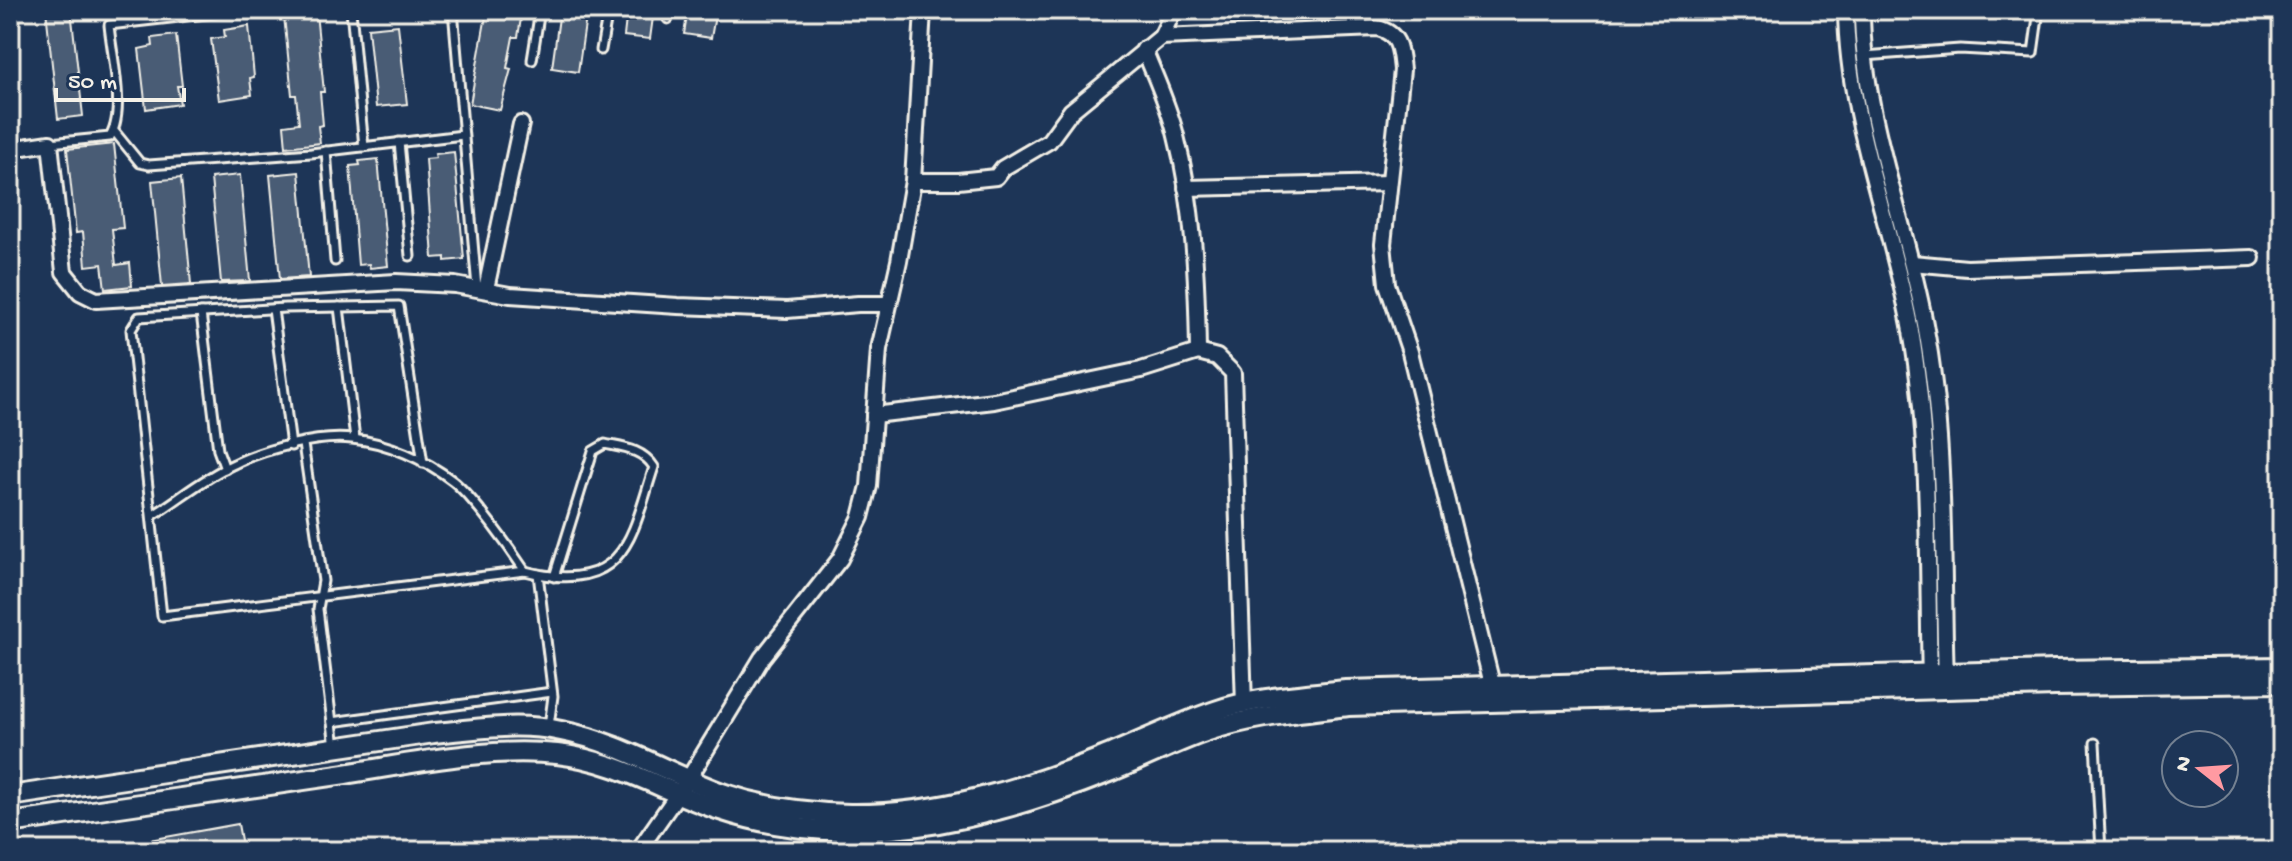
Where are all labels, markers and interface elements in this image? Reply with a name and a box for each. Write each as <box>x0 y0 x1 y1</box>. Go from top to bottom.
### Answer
scale bar <box>56 52 184 102</box>
text: 50 m <box>68 69 117 98</box>
north arrow <box>2160 729 2240 809</box>
text: N <box>2170 754 2199 775</box>

